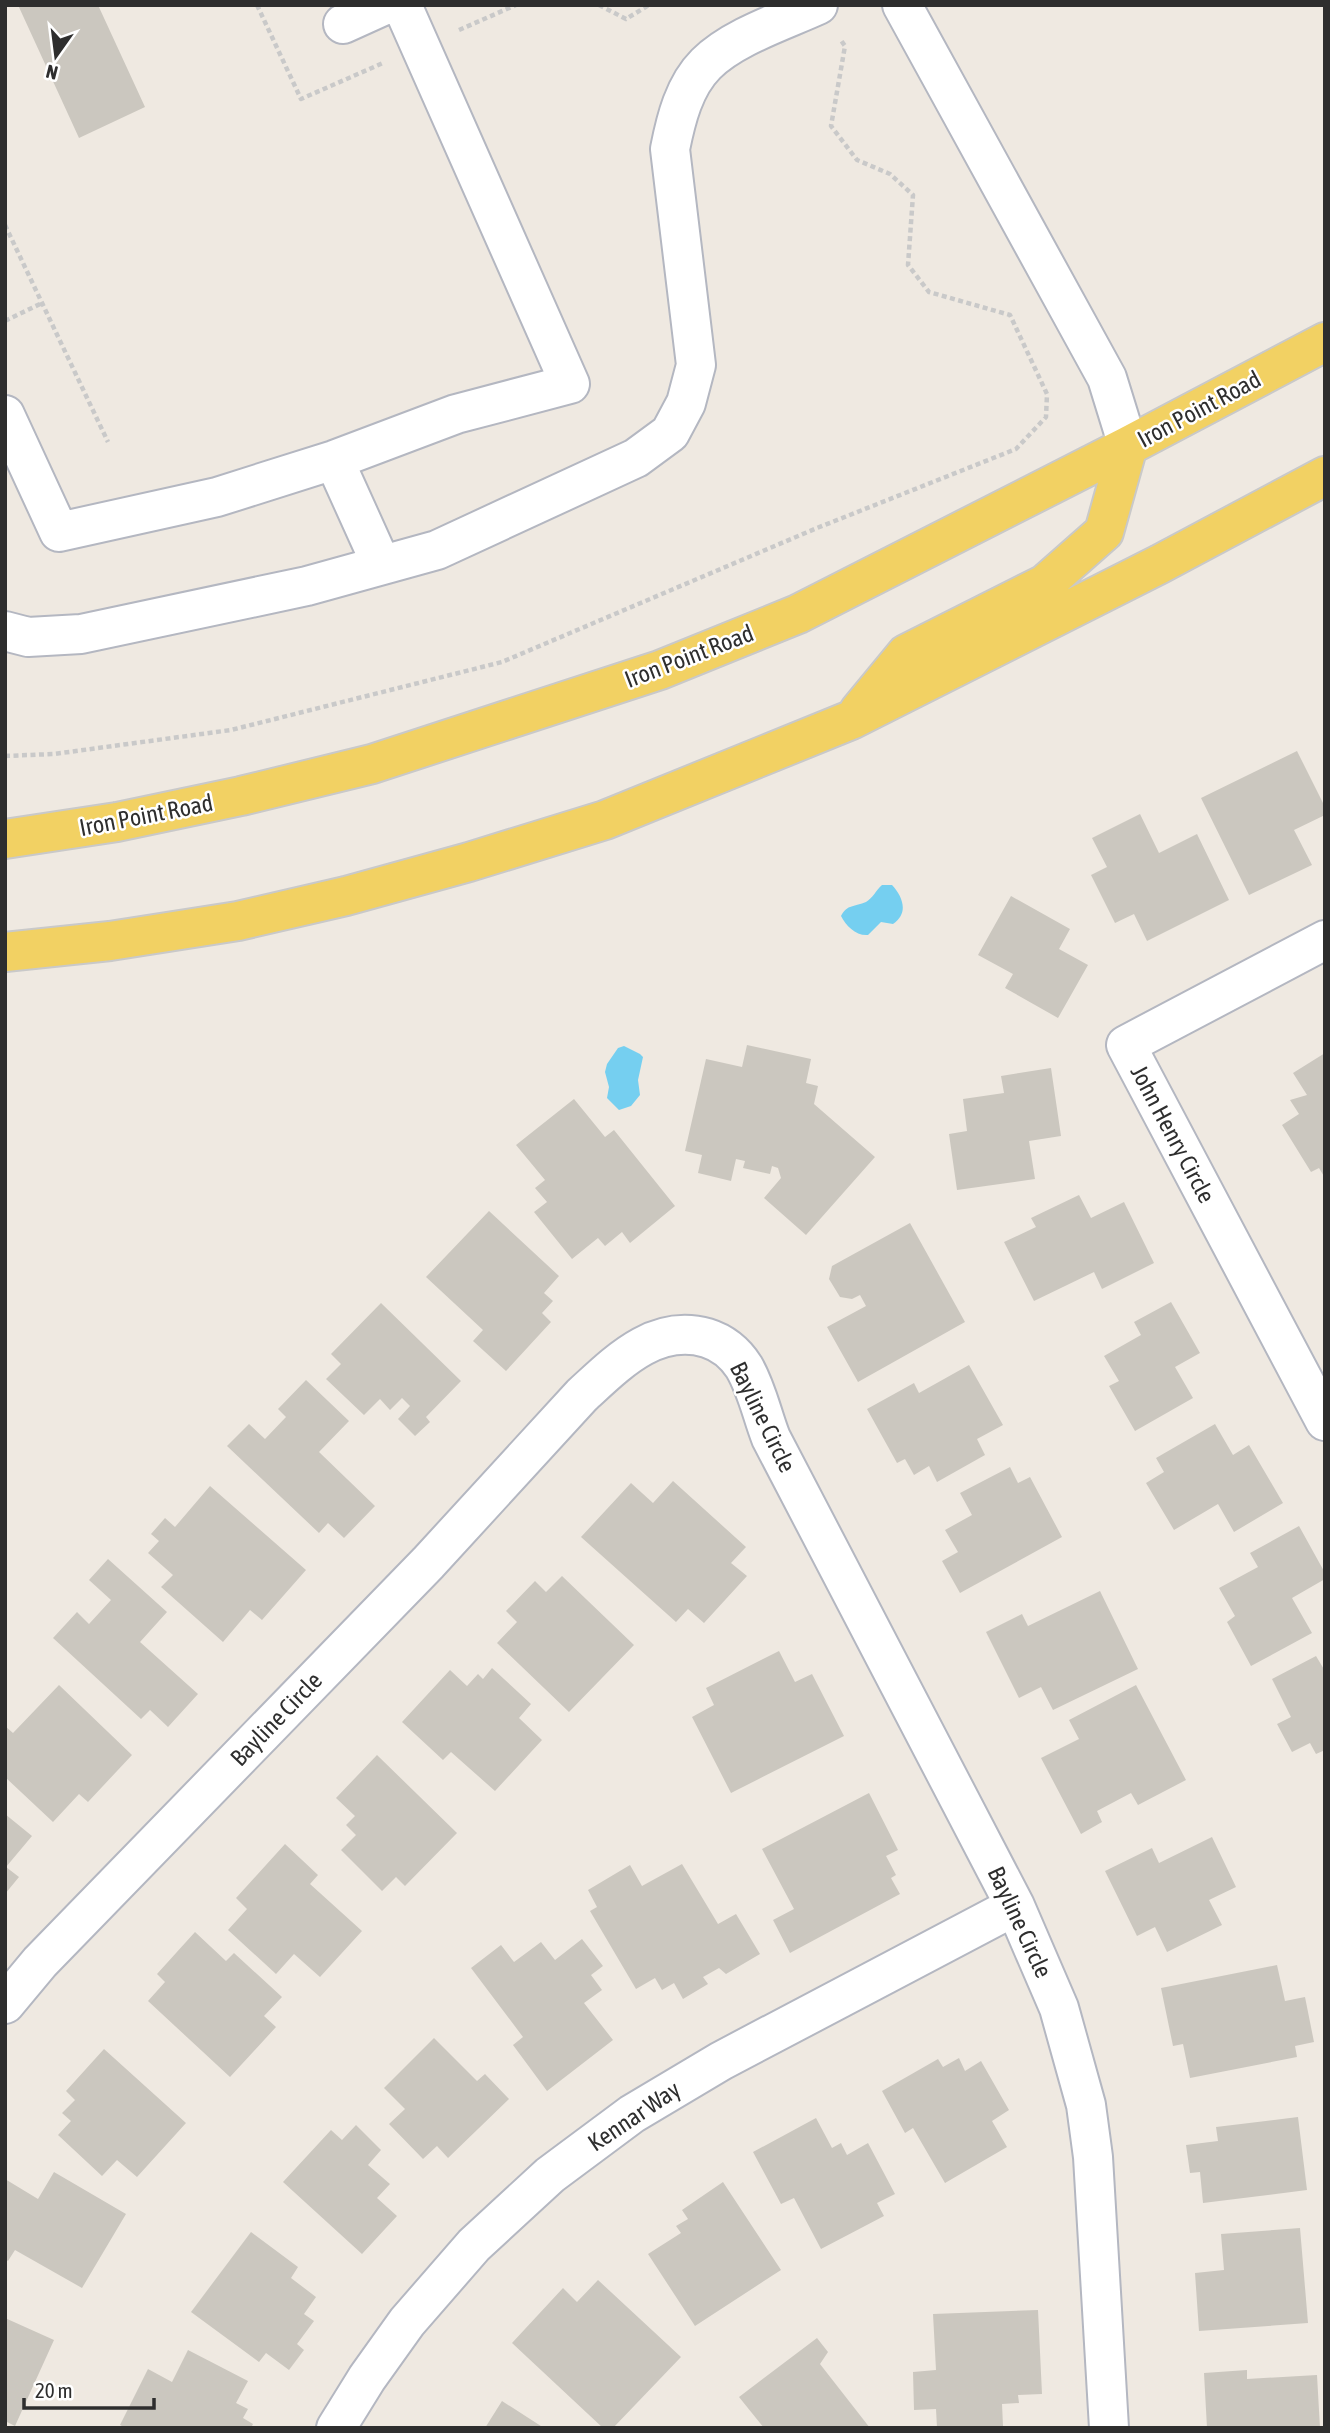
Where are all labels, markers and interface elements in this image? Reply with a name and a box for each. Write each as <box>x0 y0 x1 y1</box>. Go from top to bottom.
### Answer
north arrow <box>21 21 91 91</box>
text: N <box>44 60 60 85</box>
street label: Iron Point Road <box>1133 365 1265 453</box>
street label: Iron Point Road <box>621 619 757 693</box>
street label: Iron Point Road <box>77 789 215 841</box>
street label: John Henry Circle <box>1126 1061 1220 1207</box>
street label: Bayline Circle <box>725 1357 801 1477</box>
street label: Bayline Circle <box>225 1667 327 1771</box>
street label: Bayline Circle <box>983 1862 1057 1982</box>
street label: Kennar Way <box>583 2075 685 2156</box>
scale bar <box>24 2366 154 2410</box>
text: 20 m <box>35 2378 73 2402</box>

